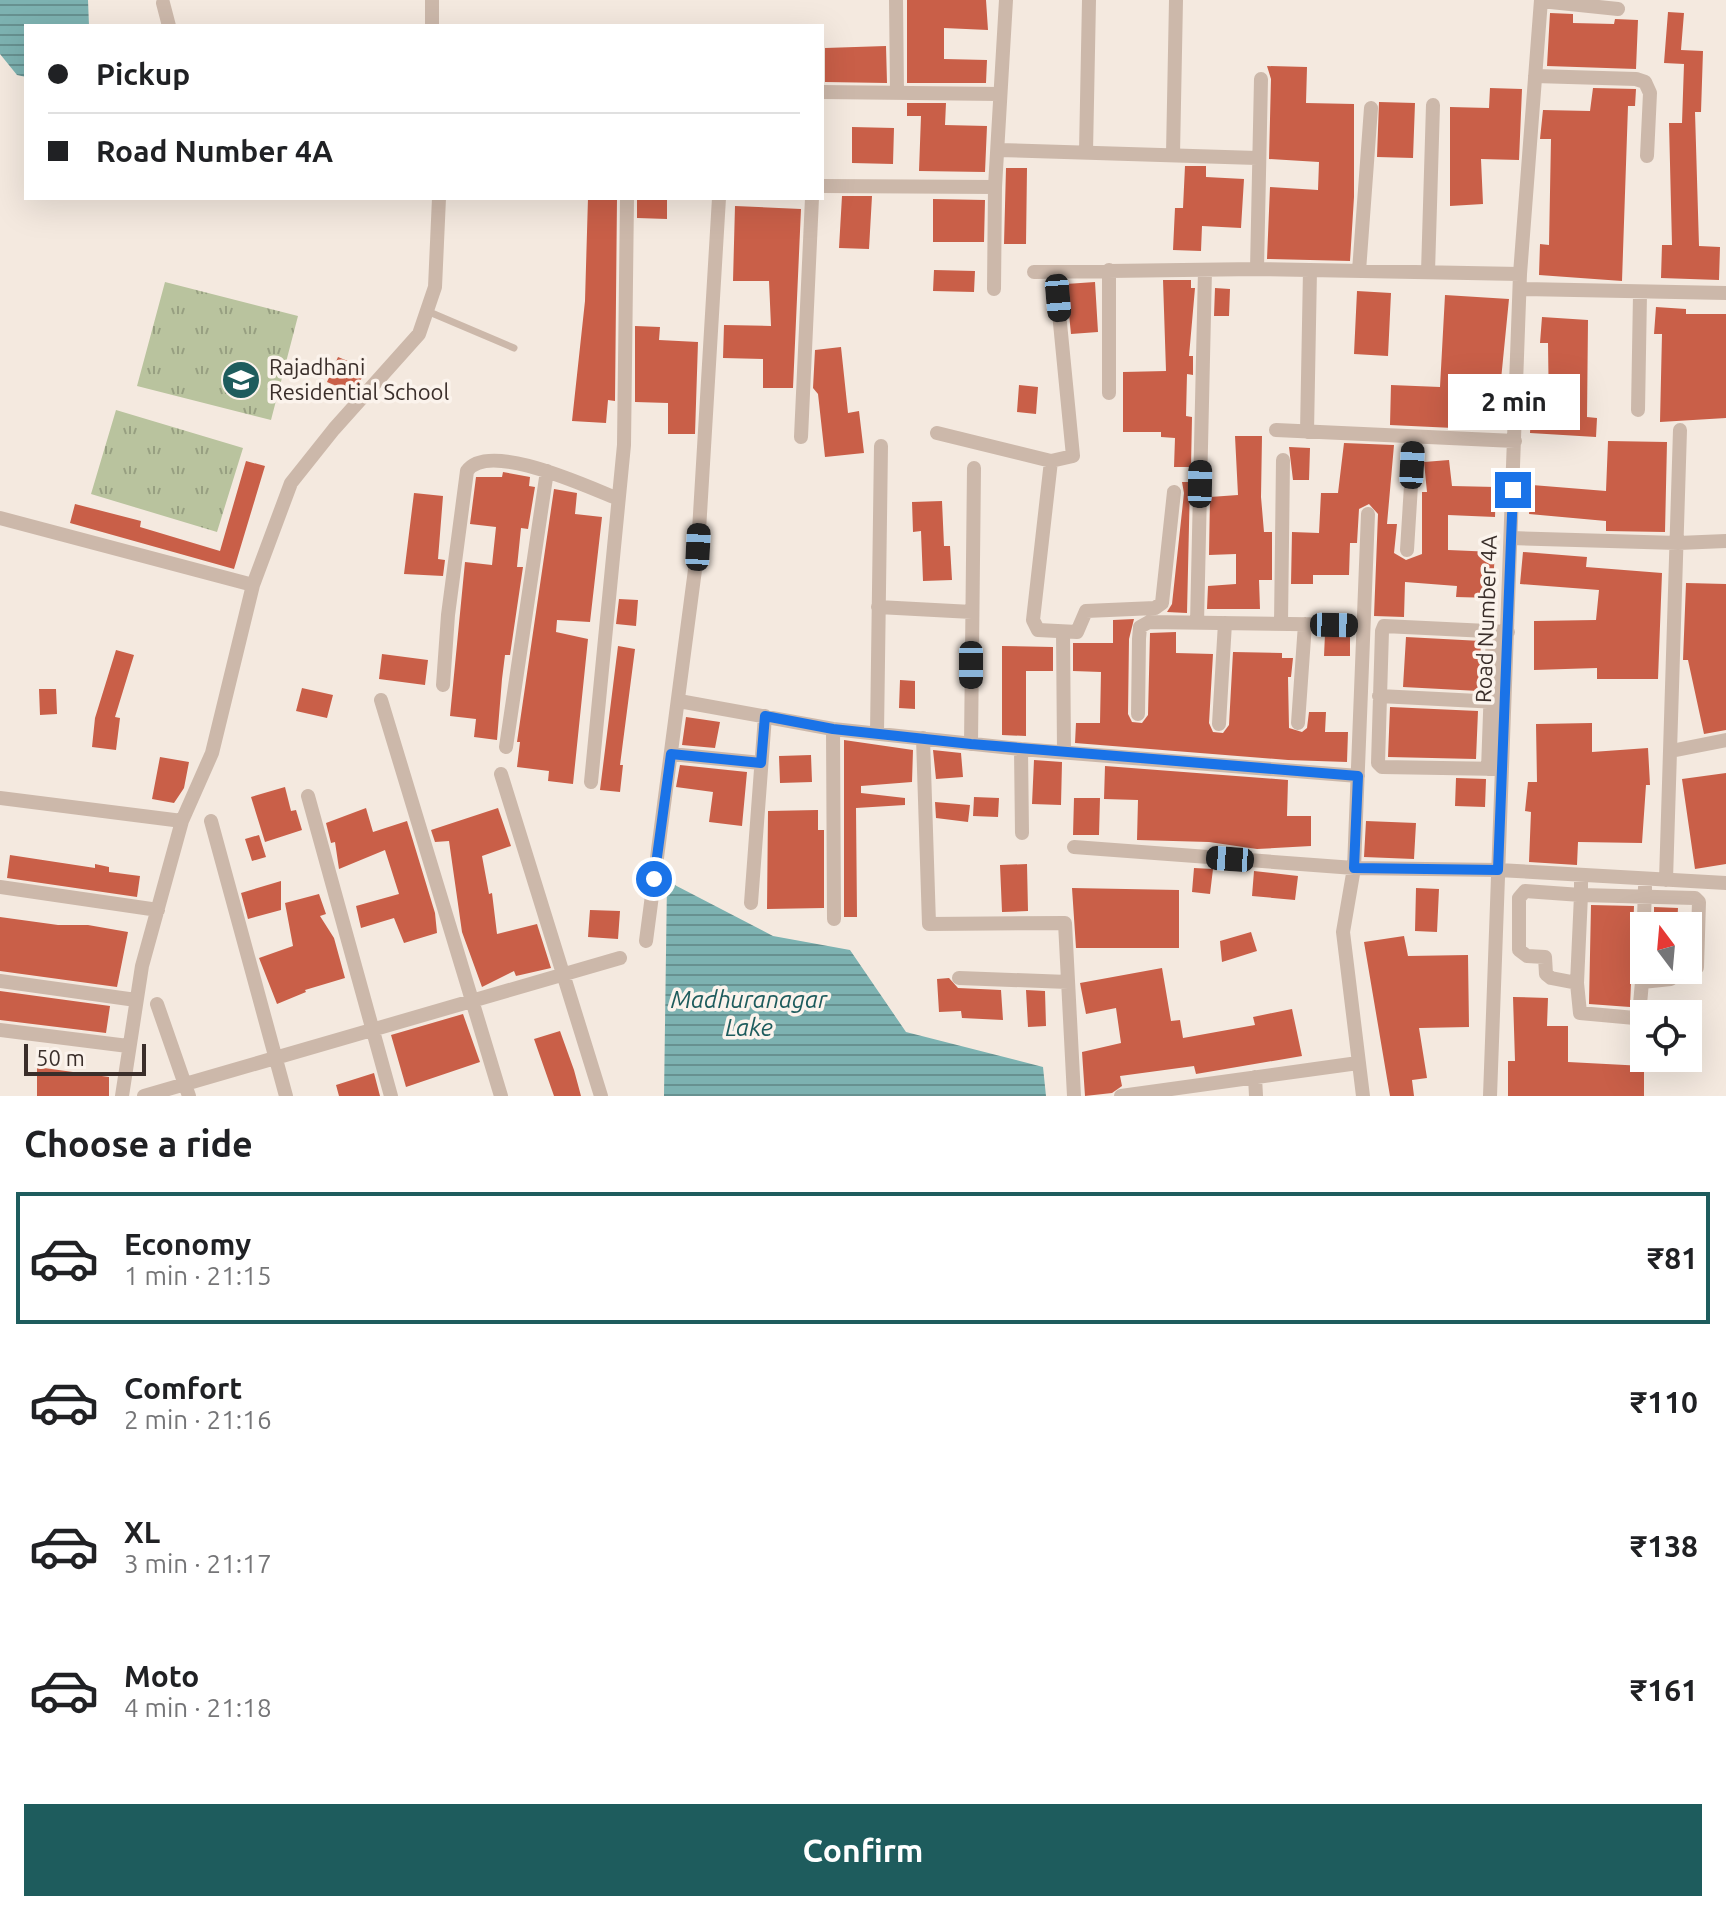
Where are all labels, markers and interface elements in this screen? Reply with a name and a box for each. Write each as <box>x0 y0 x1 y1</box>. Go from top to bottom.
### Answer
text: Pickup <box>96 57 190 91</box>
text: Road Number 4A <box>96 134 333 168</box>
car <box>1044 273 1072 323</box>
place label: Rajadhani Residential School <box>269 354 449 404</box>
school or university icon: Rajadhani Residential School <box>220 359 262 401</box>
callout: 2 min <box>1447 374 1579 430</box>
text: 2 min <box>1481 387 1547 416</box>
car <box>1399 440 1425 490</box>
car <box>1188 460 1212 508</box>
route end <box>1495 472 1531 508</box>
car <box>685 522 711 572</box>
street label: Road Number 4A <box>1470 534 1501 703</box>
car <box>1310 613 1358 637</box>
car <box>959 641 983 689</box>
car <box>1205 845 1255 873</box>
route start <box>636 861 672 897</box>
north arrow <box>1630 912 1702 984</box>
map controls <box>1630 912 1702 1072</box>
water label: Madhuranagar Lake <box>671 986 828 1041</box>
button: locate <box>1630 1000 1702 1072</box>
scale bar <box>24 1040 146 1076</box>
text: 50 m <box>36 1045 85 1070</box>
text: Choose a ride <box>24 1123 253 1164</box>
icon: car <box>28 1222 100 1294</box>
text: Economy <box>124 1227 251 1261</box>
text: ₹81 <box>1647 1241 1698 1275</box>
text: 1 min · 21:15 <box>124 1261 272 1290</box>
icon: car <box>28 1366 100 1438</box>
text: Comfort <box>124 1371 242 1405</box>
text: ₹110 <box>1630 1385 1698 1419</box>
text: 2 min · 21:16 <box>124 1405 272 1434</box>
icon: car <box>28 1510 100 1582</box>
text: XL <box>124 1515 160 1549</box>
text: ₹138 <box>1630 1529 1698 1563</box>
text: 3 min · 21:17 <box>124 1549 272 1578</box>
icon: car <box>28 1654 100 1726</box>
text: Moto <box>124 1659 199 1693</box>
text: ₹161 <box>1630 1673 1698 1707</box>
text: 4 min · 21:18 <box>124 1693 272 1722</box>
button: Confirm <box>24 1804 1702 1896</box>

